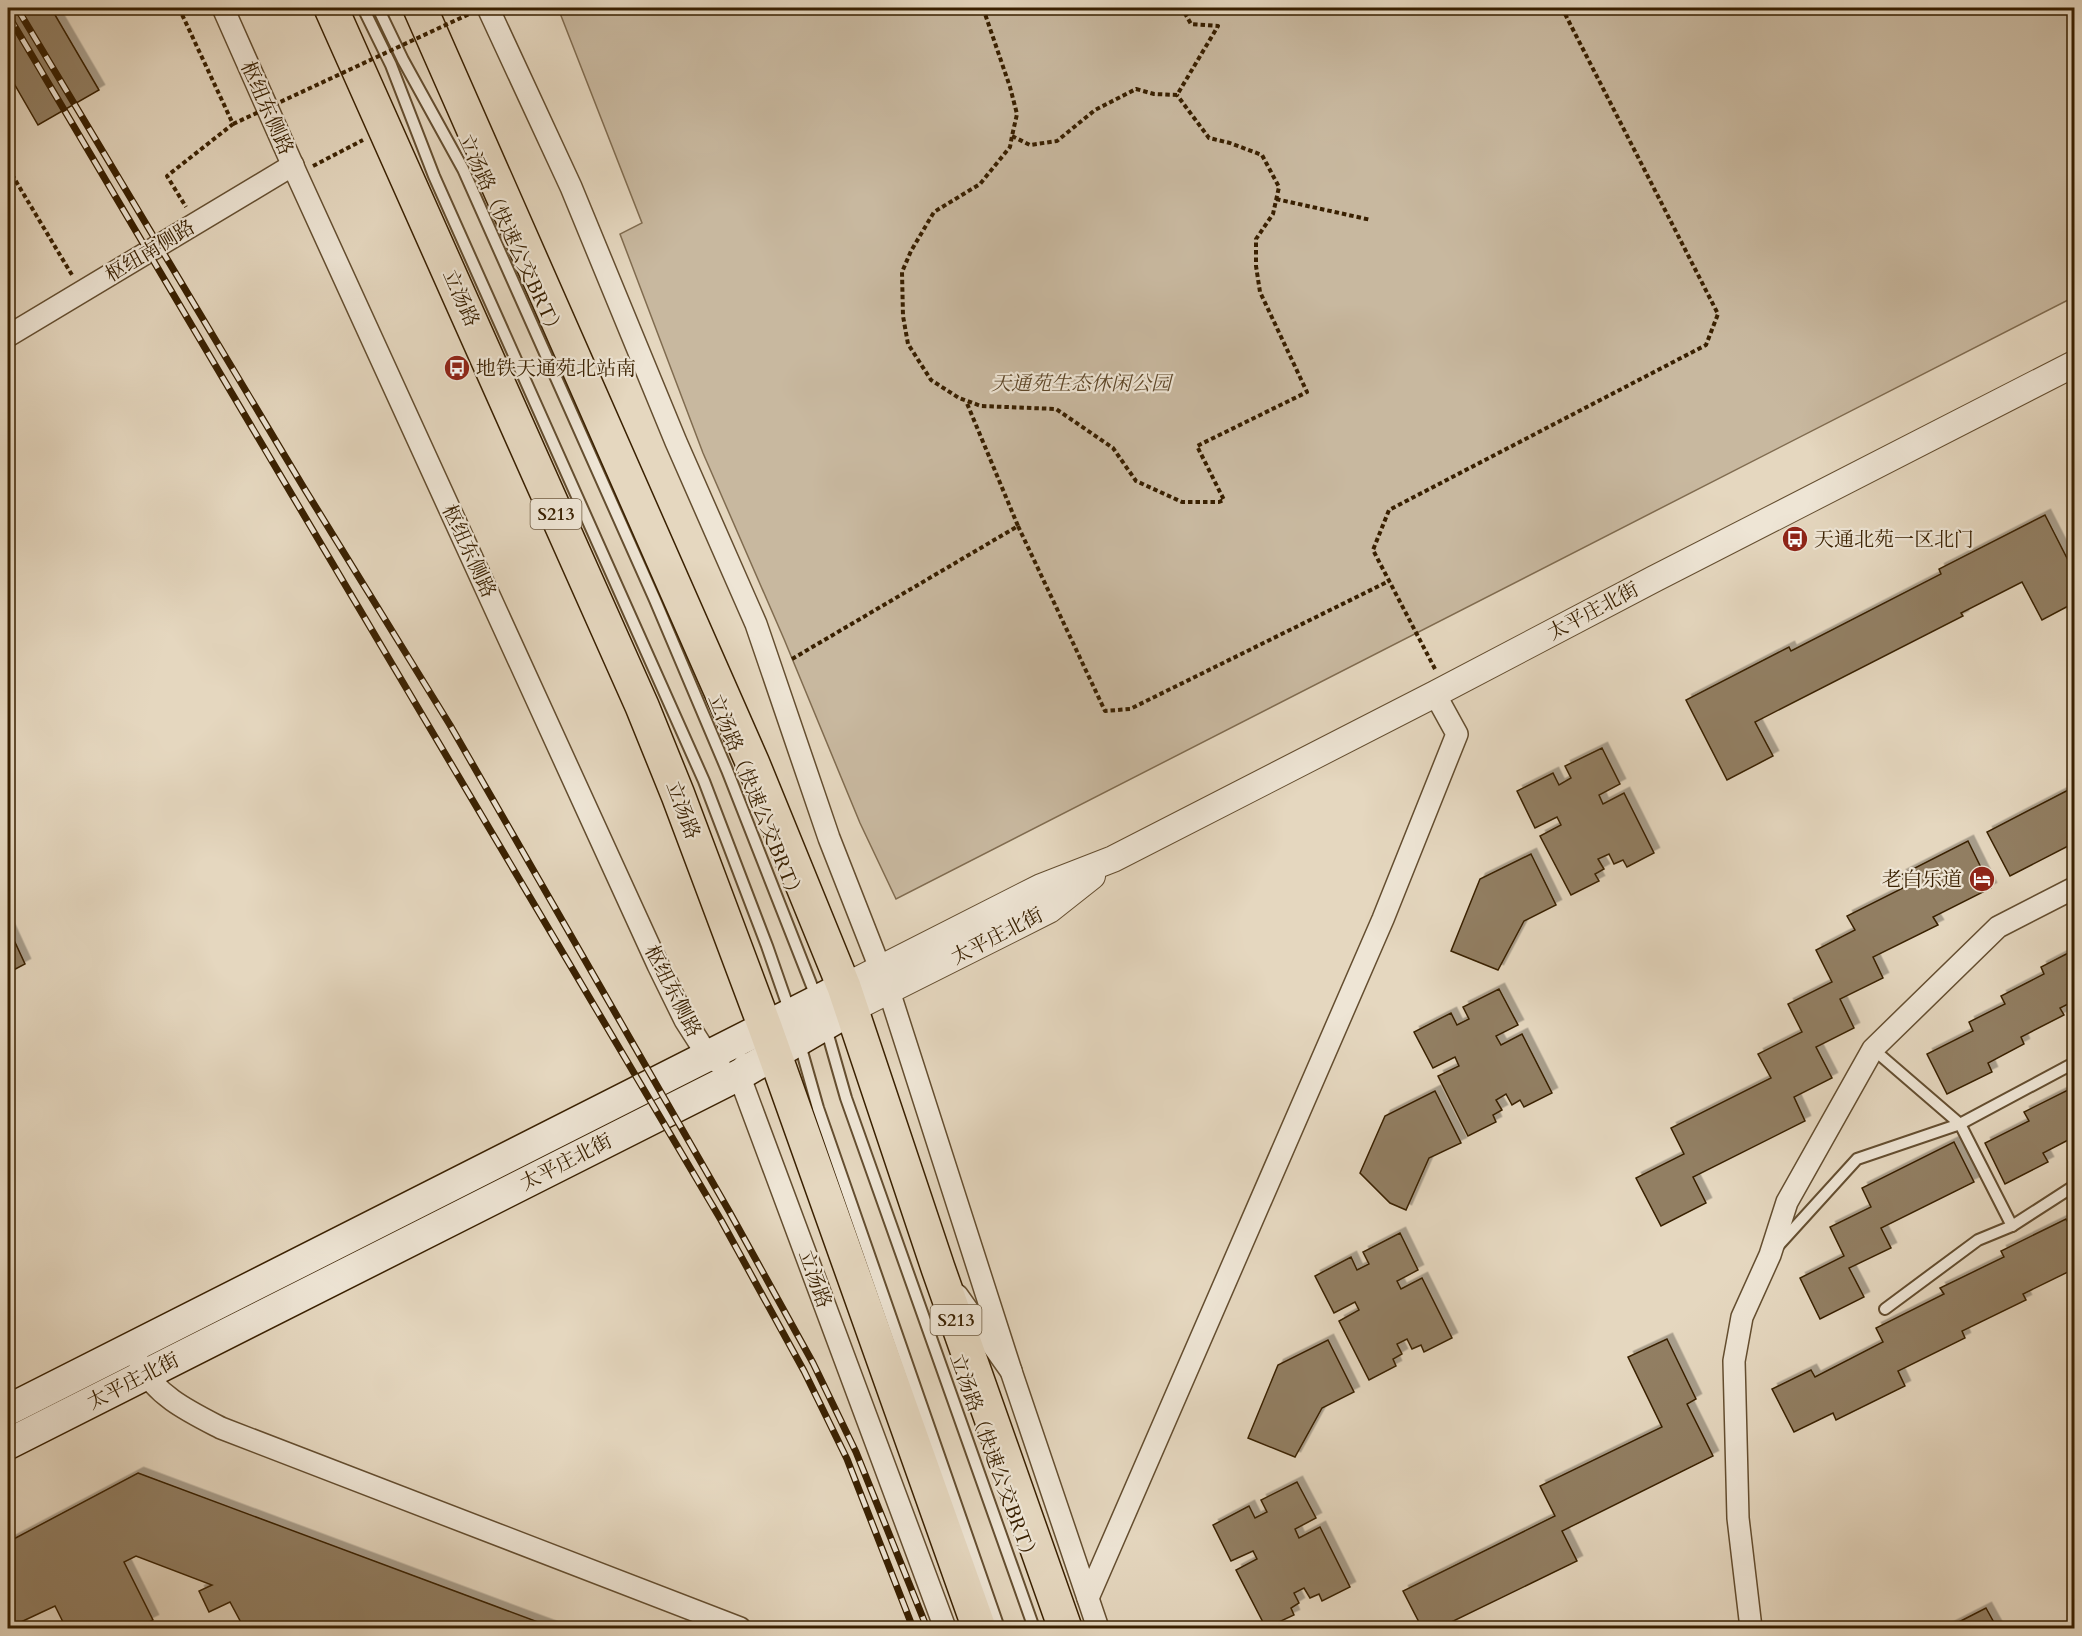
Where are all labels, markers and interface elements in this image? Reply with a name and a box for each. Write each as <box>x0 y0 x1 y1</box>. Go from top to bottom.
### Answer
street label: 枢纽东侧路 <box>234 57 300 159</box>
street label: 立汤路（快速公交BRT） <box>453 130 569 342</box>
street label: 枢纽南侧路 <box>100 214 200 288</box>
street label: 立汤路 <box>438 266 484 330</box>
bus stop icon: 地铁天通苑北站南 <box>442 353 472 383</box>
place label: 地铁天通苑北站南 <box>476 355 636 382</box>
park label: 天通苑生态休闲公园 <box>991 370 1174 397</box>
road number: S213 <box>530 499 582 529</box>
street label: 枢纽东侧路 <box>436 500 502 602</box>
bus stop icon: 天通北苑一区北门 <box>1780 524 1810 554</box>
place label: 天通北苑一区北门 <box>1814 526 1974 553</box>
street label: 太平庄北街 <box>1543 576 1643 646</box>
street label: 立汤路（快速公交BRT） <box>702 690 810 906</box>
street label: 立汤路 <box>660 777 706 843</box>
hotel icon: 老白乐道 <box>1967 864 1997 894</box>
place label: 老白乐道 <box>1882 866 1962 893</box>
street label: 太平庄北街 <box>946 901 1048 971</box>
street label: 枢纽东侧路 <box>638 940 708 1042</box>
street label: 太平庄北街 <box>515 1127 617 1197</box>
street label: 立汤路 <box>792 1246 838 1312</box>
road number: S213 <box>930 1305 982 1335</box>
street label: 太平庄北街 <box>82 1346 184 1416</box>
street label: 立汤路（快速公交BRT） <box>943 1350 1045 1568</box>

